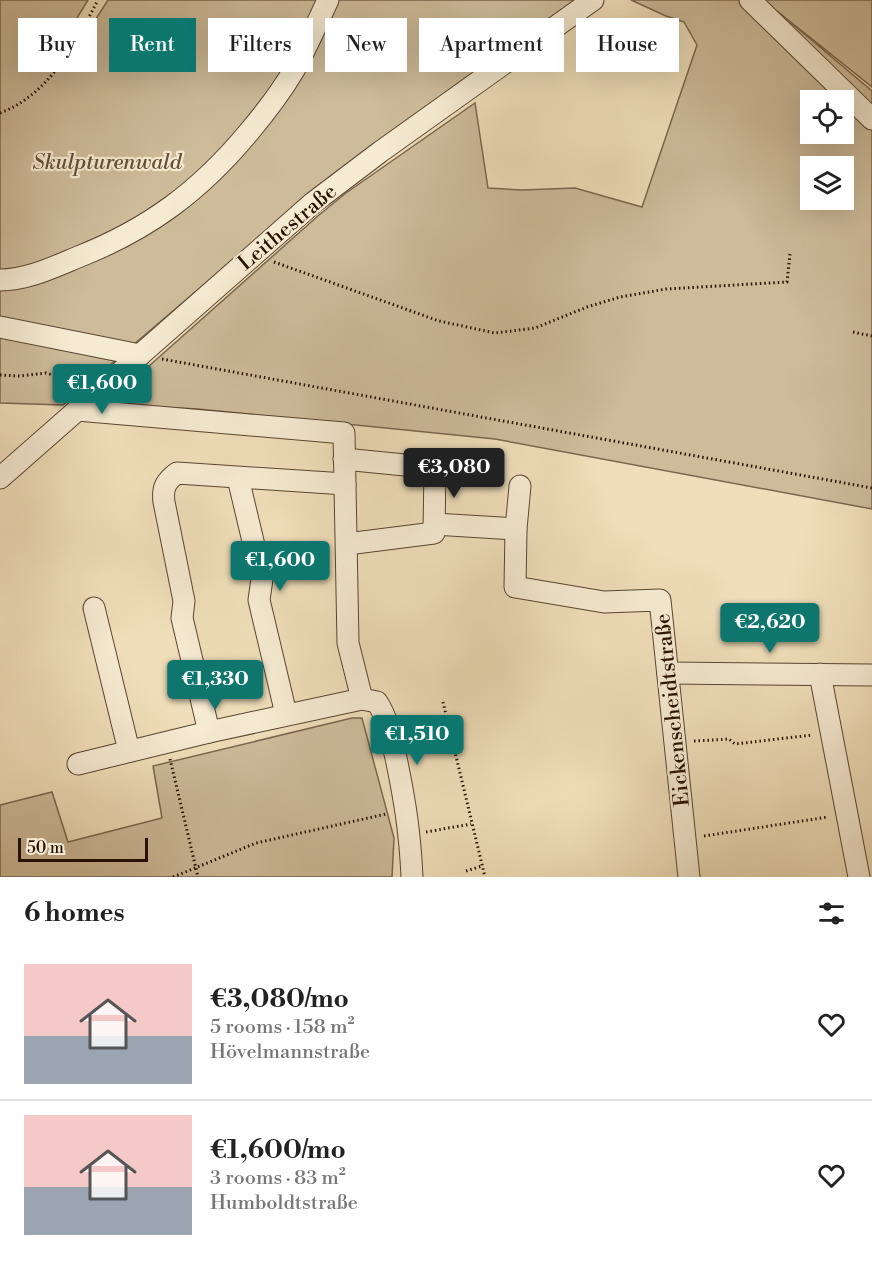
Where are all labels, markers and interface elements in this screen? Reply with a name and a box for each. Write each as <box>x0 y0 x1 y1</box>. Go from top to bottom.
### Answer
chip: Buy <box>18 18 97 72</box>
chip: Rent <box>109 18 196 72</box>
chip: Filters <box>208 18 313 72</box>
chip: New <box>325 18 407 72</box>
chip: Apartment <box>419 18 564 72</box>
chip: House <box>576 18 679 72</box>
map controls <box>800 90 854 210</box>
button: locate <box>800 90 854 144</box>
park label: Skulpturenwald <box>33 150 183 176</box>
button: layers <box>800 156 854 210</box>
street label: Leithestraße <box>233 179 342 277</box>
pin: €1,600 <box>53 364 151 415</box>
text: €1,600 <box>67 371 137 396</box>
pin: €3,080 <box>405 448 503 499</box>
text: €3,080 <box>417 455 491 480</box>
pin: €1,600 <box>231 541 329 592</box>
text: €1,600 <box>245 548 315 573</box>
pin: €2,620 <box>721 603 819 654</box>
text: €2,620 <box>734 610 806 635</box>
street label: Eickenscheidtstraße <box>650 612 696 808</box>
pin: €1,330 <box>166 660 264 711</box>
text: €1,330 <box>181 667 249 692</box>
pin: €1,510 <box>368 715 466 766</box>
text: €1,510 <box>385 722 449 747</box>
scale bar <box>18 835 148 862</box>
text: 50 m <box>27 838 64 858</box>
text: 6 homes <box>24 897 125 929</box>
icon: filters <box>815 897 848 930</box>
text: €3,080/mo <box>210 983 349 1015</box>
icon: home <box>72 988 144 1060</box>
icon: heart <box>815 1008 848 1041</box>
text: 5 rooms · 158 m² <box>210 1015 354 1040</box>
text: Hövelmannstraße <box>210 1040 370 1065</box>
text: €1,600/mo <box>210 1134 346 1166</box>
icon: home <box>72 1139 144 1211</box>
icon: heart <box>815 1159 848 1192</box>
text: 3 rooms · 83 m² <box>210 1166 346 1191</box>
text: Humboldtstraße <box>210 1191 358 1216</box>

